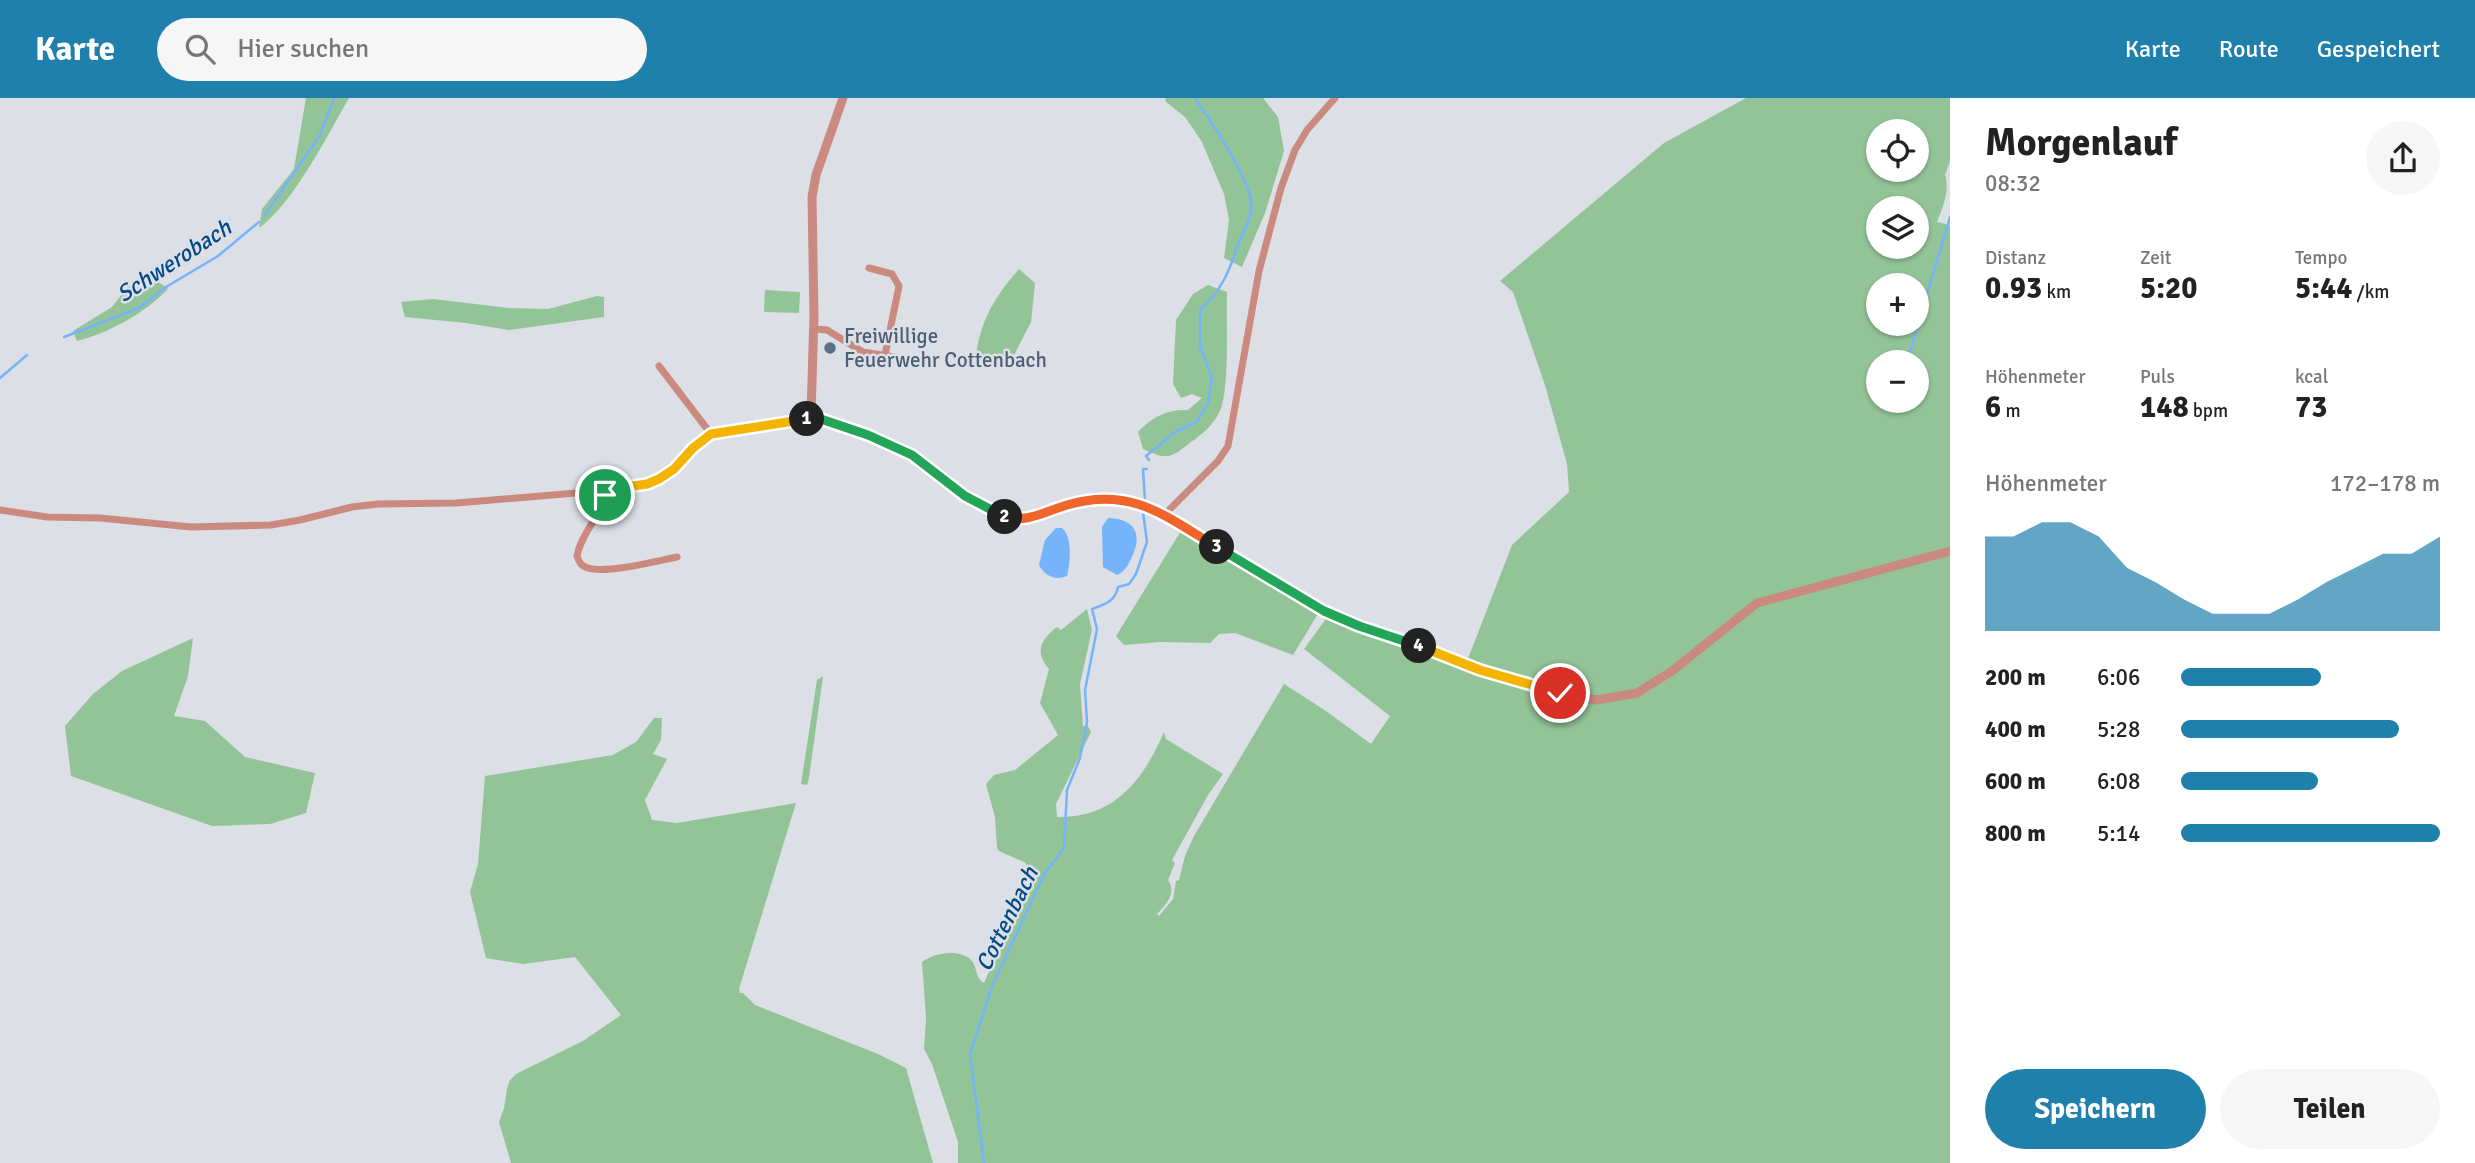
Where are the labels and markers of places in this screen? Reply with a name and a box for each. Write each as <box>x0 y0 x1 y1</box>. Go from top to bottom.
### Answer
place label: Freiwillige Feuerwehr Cottenbach <box>844 323 1047 373</box>
marker: Freiwillige Feuerwehr Cottenbach <box>822 340 838 356</box>
pin: 1 <box>790 402 824 436</box>
pin <box>575 465 635 525</box>
pin: 2 <box>988 500 1023 534</box>
pin: 3 <box>1200 530 1234 564</box>
pin: 4 <box>1402 628 1436 664</box>
pin <box>1530 663 1590 723</box>

